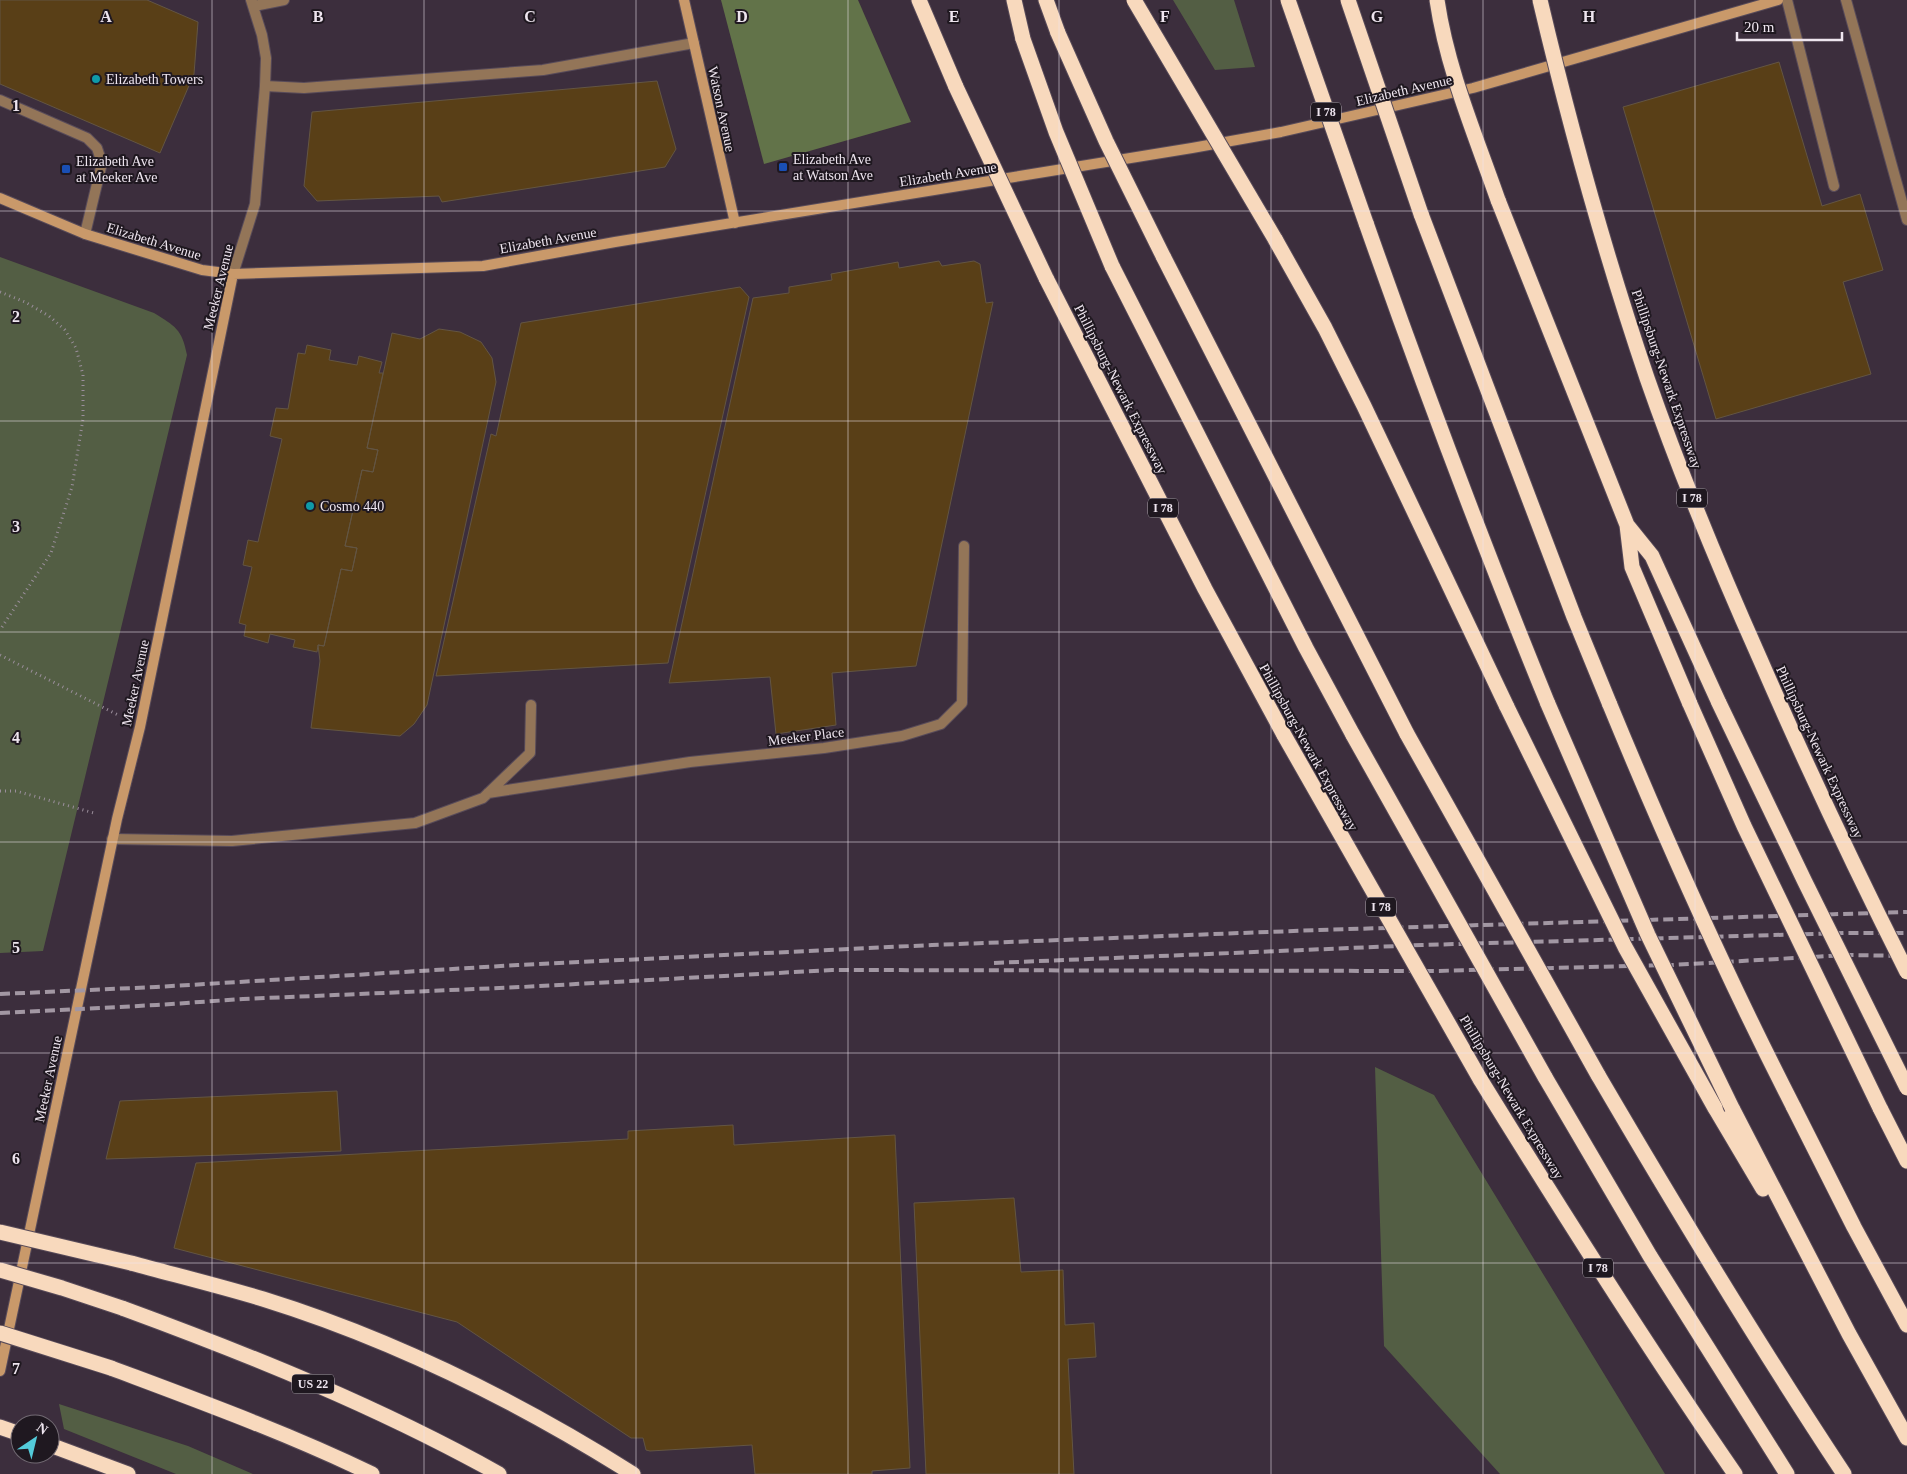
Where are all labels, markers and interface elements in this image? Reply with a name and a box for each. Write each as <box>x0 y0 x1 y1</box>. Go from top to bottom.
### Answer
text: A <box>100 8 112 25</box>
text: B <box>313 8 324 25</box>
text: C <box>524 8 536 25</box>
text: D <box>736 8 748 25</box>
text: E <box>949 8 959 25</box>
text: F <box>1160 8 1170 25</box>
text: G <box>1371 8 1384 25</box>
text: H <box>1583 8 1596 25</box>
scale bar <box>1737 10 1842 42</box>
text: 20 m <box>1744 19 1775 35</box>
street label: Watson Avenue <box>705 65 738 153</box>
place label: Elizabeth Towers <box>106 72 203 87</box>
street label: Elizabeth Avenue <box>1355 72 1454 109</box>
marker: Elizabeth Towers <box>90 73 102 85</box>
text: 1 <box>12 97 20 114</box>
road number: I 78 <box>1311 102 1341 121</box>
place label: Elizabeth Ave at Watson Ave <box>793 152 873 183</box>
place label: Elizabeth Ave at Meeker Ave <box>76 154 157 185</box>
street label: Elizabeth Avenue <box>898 159 998 190</box>
marker: Elizabeth Ave at Watson Ave <box>777 161 789 173</box>
marker: Elizabeth Ave at Meeker Ave <box>60 163 72 175</box>
street label: Elizabeth Avenue <box>105 220 203 263</box>
street label: Elizabeth Avenue <box>498 225 598 256</box>
street label: Meeker Avenue <box>201 243 236 332</box>
street label: Phillipsburg-Newark Expressway <box>1629 288 1704 471</box>
street label: Phillipsburg-Newark Expressway <box>1071 302 1170 477</box>
text: 2 <box>12 308 20 325</box>
road number: I 78 <box>1677 488 1707 508</box>
road number: I 78 <box>1148 498 1178 518</box>
place label: Cosmo 440 <box>320 499 384 514</box>
marker: Cosmo 440 <box>304 500 316 512</box>
text: 3 <box>12 518 20 535</box>
street label: Meeker Avenue <box>119 639 152 728</box>
street label: Phillipsburg-Newark Expressway <box>1256 661 1361 833</box>
street label: Phillipsburg-Newark Expressway <box>1773 664 1866 841</box>
street label: Meeker Place <box>767 724 845 749</box>
text: 4 <box>12 729 20 746</box>
road number: I 78 <box>1366 898 1396 916</box>
text: 5 <box>12 939 20 956</box>
street label: Phillipsburg-Newark Expressway <box>1457 1013 1566 1182</box>
street label: Meeker Avenue <box>32 1035 65 1124</box>
text: 6 <box>12 1150 20 1167</box>
road number: I 78 <box>1583 1258 1613 1278</box>
text: 7 <box>12 1360 20 1377</box>
road number: US 22 <box>292 1375 334 1394</box>
north arrow <box>10 1414 60 1464</box>
text: N <box>34 1420 51 1438</box>

